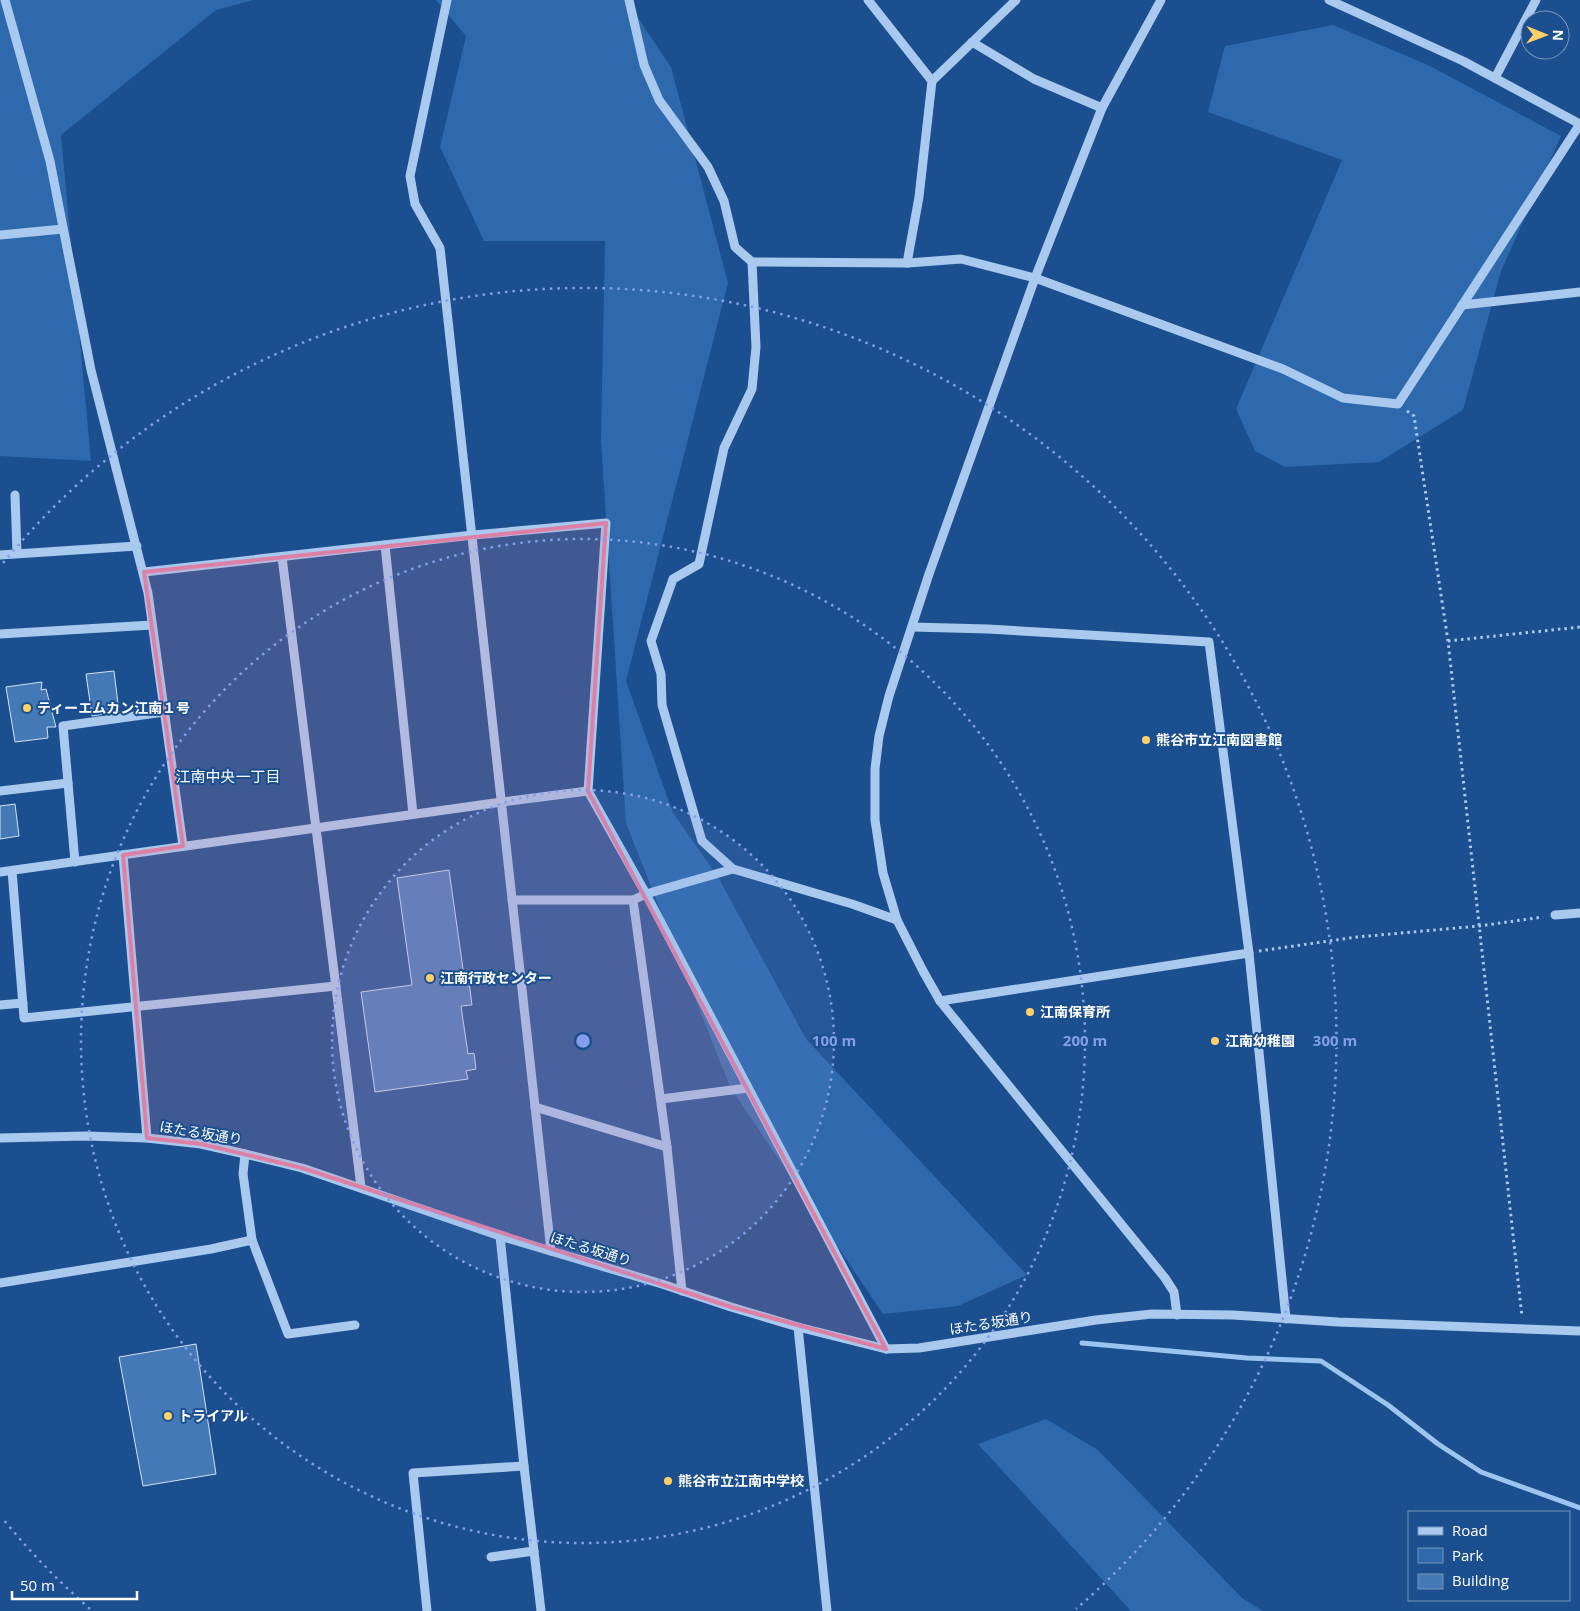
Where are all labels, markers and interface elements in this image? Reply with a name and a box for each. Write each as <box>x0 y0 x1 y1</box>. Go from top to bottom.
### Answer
north arrow <box>1520 10 1570 60</box>
text: N <box>1549 29 1568 41</box>
place label: ティーエムカン江南１号 <box>37 698 190 717</box>
marker: ティーエムカン江南１号 <box>21 702 33 714</box>
place label: 熊谷市立江南図書館 <box>1156 730 1282 749</box>
marker: 熊谷市立江南図書館 <box>1140 734 1152 746</box>
district label: 江南中央一丁目 <box>175 766 281 786</box>
place label: 江南行政センター <box>440 968 552 987</box>
marker: 江南行政センター <box>424 972 436 984</box>
place label: 江南保育所 <box>1040 1002 1110 1021</box>
marker: 江南保育所 <box>1024 1006 1036 1018</box>
text: 100 m <box>812 1030 856 1050</box>
text: 200 m <box>1063 1030 1107 1050</box>
text: 300 m <box>1313 1030 1357 1050</box>
place label: 江南幼稚園 <box>1225 1031 1295 1050</box>
centre of rings <box>574 1032 592 1050</box>
marker: 江南幼稚園 <box>1209 1035 1221 1047</box>
street label: ほたる坂通り <box>158 1117 244 1148</box>
street label: ほたる坂通り <box>548 1227 634 1270</box>
street label: ほたる坂通り <box>948 1307 1034 1338</box>
place label: トライアル <box>178 1406 248 1425</box>
marker: トライアル <box>162 1410 174 1422</box>
place label: 熊谷市立江南中学校 <box>678 1471 804 1490</box>
marker: 熊谷市立江南中学校 <box>662 1475 674 1487</box>
legend <box>1408 1511 1570 1601</box>
text: Road <box>1452 1520 1488 1540</box>
text: Park <box>1452 1545 1483 1565</box>
scale bar <box>12 1568 138 1600</box>
text: Building <box>1452 1570 1509 1590</box>
text: 50 m <box>20 1575 55 1595</box>

